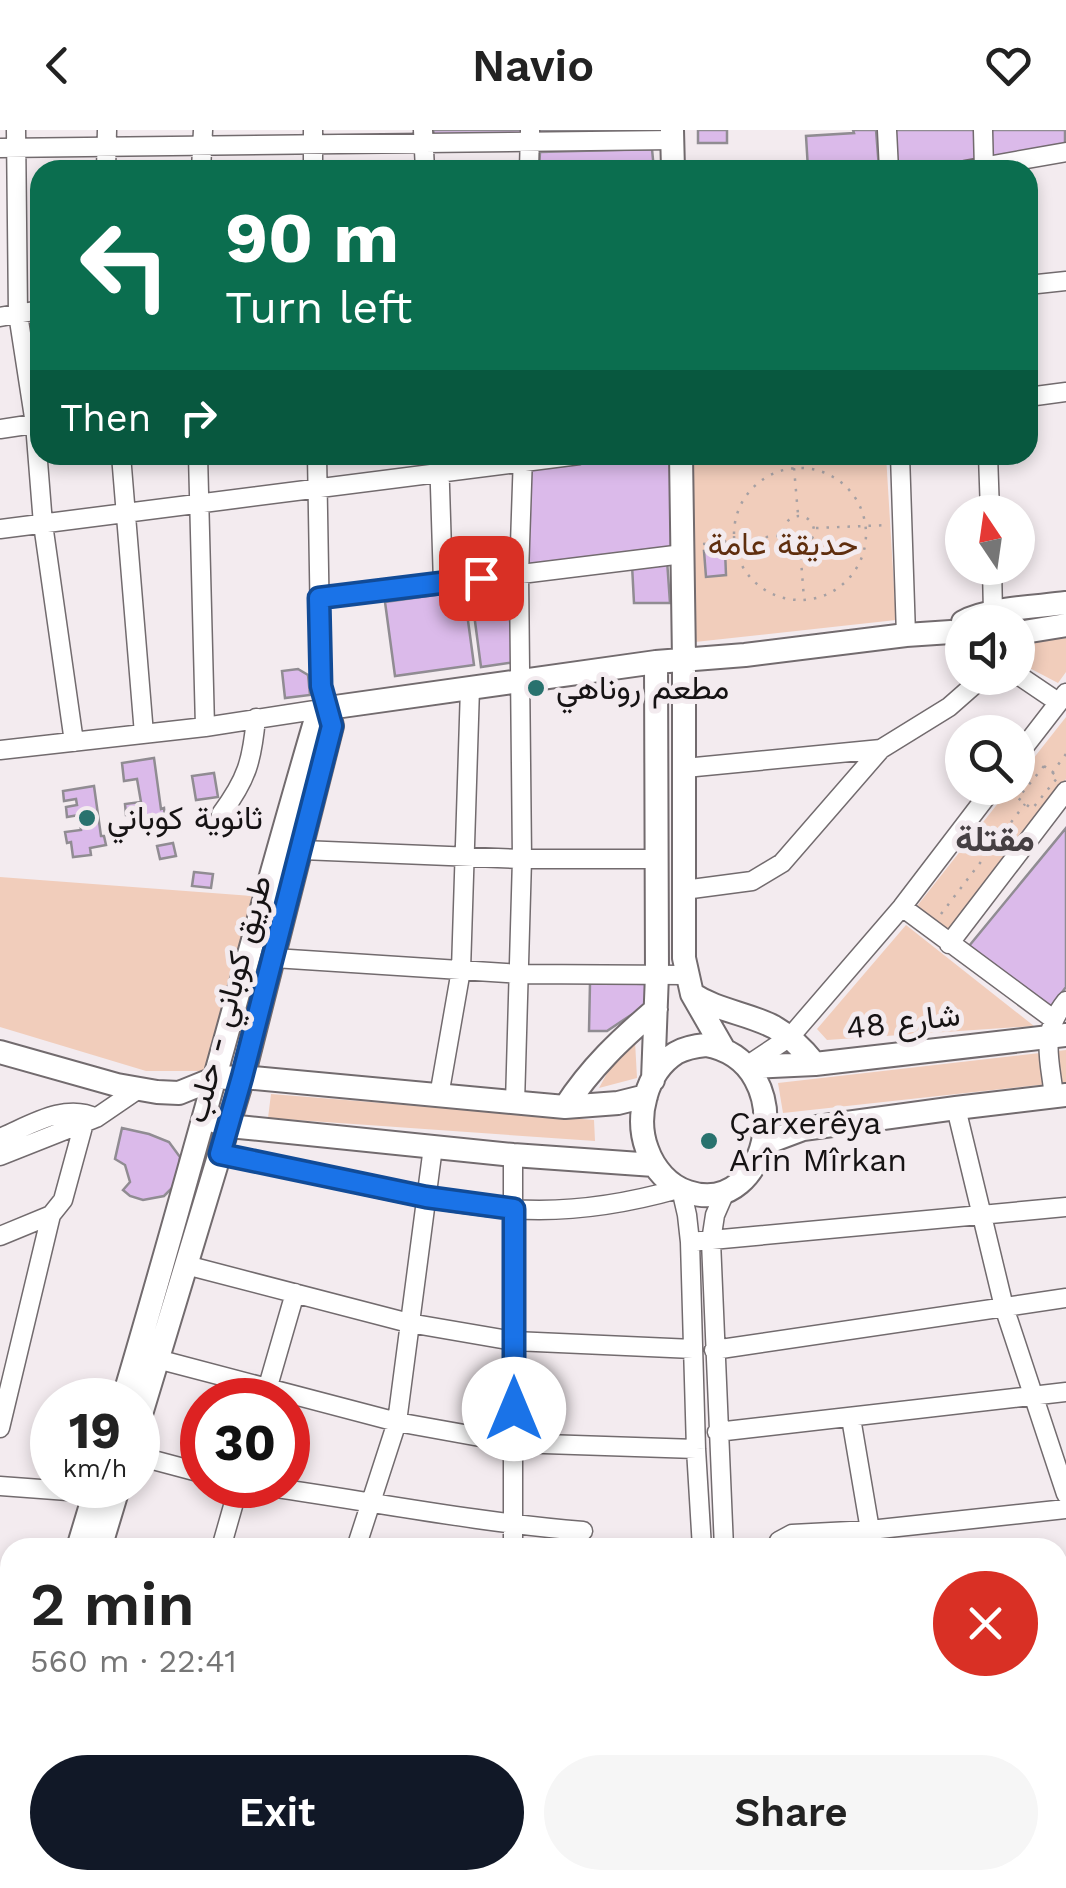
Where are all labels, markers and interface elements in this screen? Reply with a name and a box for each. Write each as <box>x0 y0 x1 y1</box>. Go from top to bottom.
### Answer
icon: back <box>30 38 85 93</box>
icon: heart <box>981 38 1036 93</box>
text: Navio <box>472 39 594 92</box>
text: 90 m <box>225 197 399 279</box>
icon: left <box>60 200 190 330</box>
text: Turn left <box>225 281 412 334</box>
icon: right <box>171 390 226 445</box>
text: Then <box>60 396 151 440</box>
north arrow <box>945 495 1035 585</box>
map controls <box>945 495 1035 805</box>
park label: حديقة عامة <box>708 525 858 563</box>
pin <box>439 536 524 621</box>
icon: arrive <box>454 551 509 606</box>
button: sound <box>945 605 1035 695</box>
place label: مطعم روناهي <box>556 669 729 714</box>
marker: مطعم روناهي <box>525 677 547 699</box>
button: search <box>945 715 1035 805</box>
place label: ثانوية كوباني <box>107 799 263 844</box>
marker: ثانوية كوباني <box>76 807 98 829</box>
district label: مقتلة <box>955 818 1035 860</box>
street label: طريق كوباني - حلب <box>177 871 286 1129</box>
street label: 48 شارع <box>844 995 963 1050</box>
place label: Çarxerêya Arîn Mîrkan <box>729 1104 907 1179</box>
marker: Çarxerêya Arîn Mîrkan <box>698 1130 720 1152</box>
position arrow <box>462 1357 566 1461</box>
speed limit sign: 30 <box>180 1378 310 1508</box>
text: 19 <box>69 1401 121 1460</box>
text: km/h <box>63 1454 127 1483</box>
text: 2 min <box>30 1569 195 1640</box>
button: close <box>933 1571 1038 1676</box>
text: 560 m · 22:41 <box>30 1642 237 1680</box>
button: Exit <box>30 1755 524 1870</box>
button: Share <box>544 1755 1038 1870</box>

